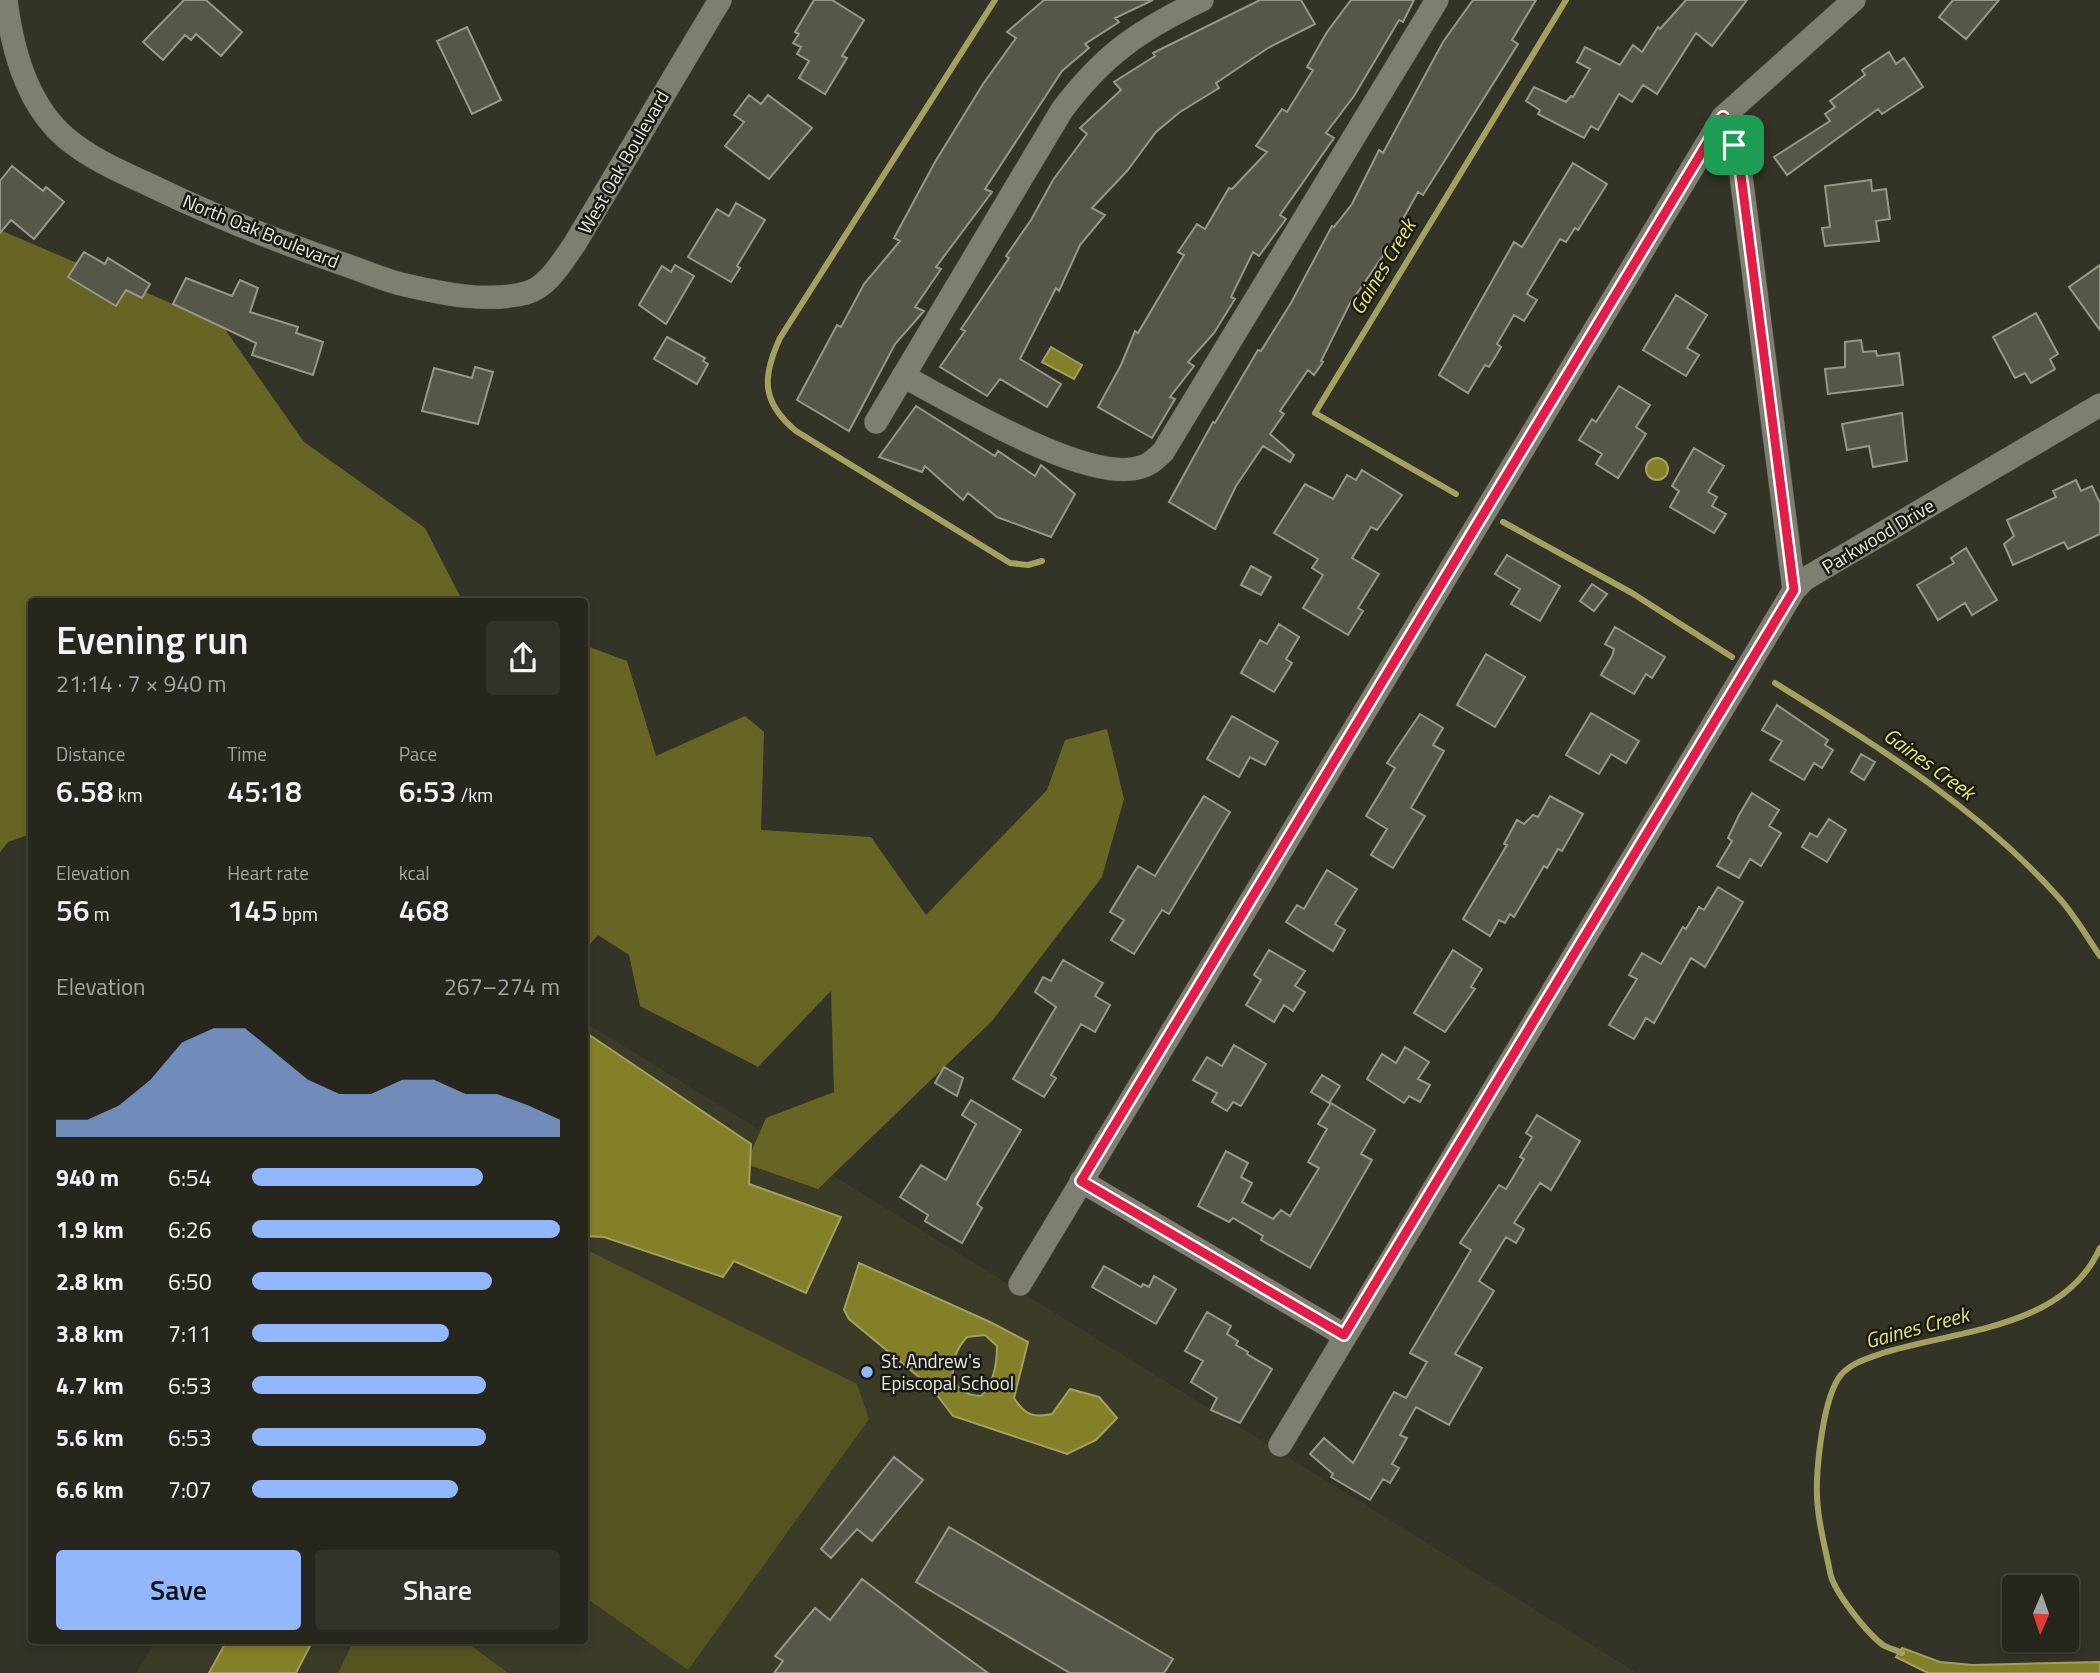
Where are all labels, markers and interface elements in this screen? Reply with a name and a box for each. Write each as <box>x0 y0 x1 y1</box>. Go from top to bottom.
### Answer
street label: West Oak Boulevard <box>570 85 676 239</box>
pin <box>1704 115 1764 175</box>
icon: arrive <box>1715 126 1753 164</box>
street label: North Oak Boulevard <box>179 186 344 275</box>
water label: Gaines Creek <box>1341 210 1425 320</box>
street label: Parkwood Drive <box>1816 491 1939 581</box>
text: Evening run <box>56 611 249 669</box>
button: share <box>486 621 560 695</box>
text: 21:14 · 7 × 940 m <box>56 666 226 701</box>
water label: Gaines Creek <box>1877 719 1984 809</box>
text: Distance <box>56 739 125 768</box>
text: Time <box>227 739 267 768</box>
text: Pace <box>399 739 437 768</box>
text: 6.58 <box>56 768 114 814</box>
text: 45:18 <box>227 768 302 814</box>
text: 6:53 <box>399 768 456 814</box>
text: km <box>114 780 143 809</box>
text: /km <box>456 780 493 809</box>
text: Elevation <box>56 858 130 887</box>
text: Heart rate <box>227 858 309 887</box>
text: kcal <box>399 858 430 887</box>
text: 56 <box>56 887 90 933</box>
text: 145 <box>227 887 278 933</box>
text: 468 <box>399 887 449 933</box>
text: m <box>90 899 110 928</box>
text: bpm <box>278 899 318 928</box>
text: Elevation <box>56 969 145 1004</box>
text: 267–274 m <box>444 969 560 1004</box>
text: 940 m <box>56 1160 119 1195</box>
text: 6:54 <box>168 1160 212 1195</box>
text: 1.9 km <box>56 1212 124 1247</box>
text: 6:26 <box>168 1212 212 1247</box>
text: 2.8 km <box>56 1264 124 1299</box>
text: 6:50 <box>168 1264 212 1299</box>
water label: Gaines Creek <box>1861 1297 1975 1356</box>
text: 3.8 km <box>56 1316 124 1351</box>
text: 7:11 <box>168 1316 212 1351</box>
place label: St. Andrew's Episcopal School <box>881 1346 1014 1397</box>
marker: St. Andrew's Episcopal School <box>859 1364 875 1380</box>
text: 4.7 km <box>56 1368 124 1403</box>
text: 6:53 <box>168 1368 212 1403</box>
text: 5.6 km <box>56 1420 124 1455</box>
text: 6:53 <box>168 1420 212 1455</box>
text: 6.6 km <box>56 1472 124 1507</box>
text: 7:07 <box>168 1472 212 1507</box>
button: Save <box>56 1550 301 1630</box>
button: Share <box>315 1550 560 1630</box>
north arrow <box>2002 1575 2079 1652</box>
map controls <box>2002 1575 2079 1652</box>

